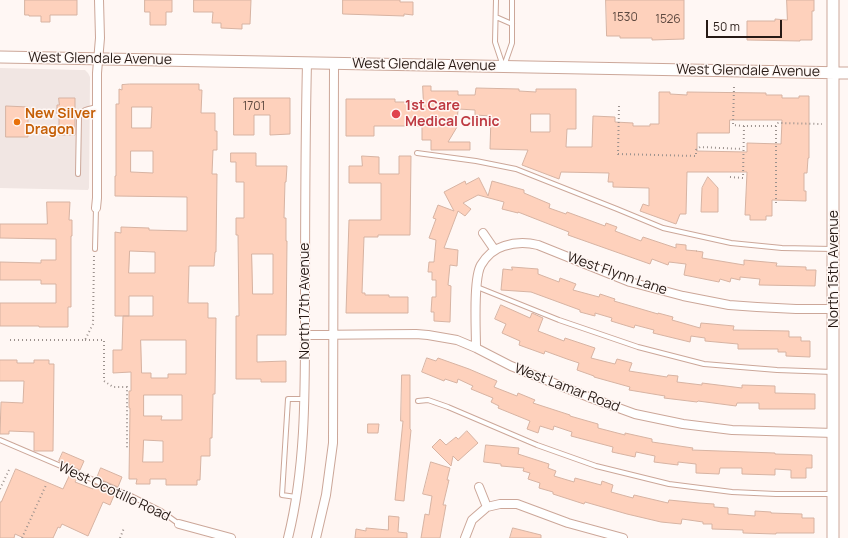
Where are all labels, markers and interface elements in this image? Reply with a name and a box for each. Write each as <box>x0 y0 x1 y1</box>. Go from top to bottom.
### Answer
house number: 1530 <box>612 11 638 25</box>
scale bar <box>708 12 784 38</box>
house number: 1526 <box>655 13 681 27</box>
text: 50 m <box>713 18 740 35</box>
street label: West Glendale Avenue <box>28 49 172 69</box>
street label: West Glendale Avenue <box>352 55 496 75</box>
street label: West Glendale Avenue <box>676 61 820 81</box>
place label: 1st Care Medical Clinic <box>405 98 500 130</box>
house number: 1701 <box>243 100 265 114</box>
place label: New Silver Dragon <box>25 106 96 138</box>
marker: 1st Care Medical Clinic <box>390 108 402 120</box>
marker: New Silver Dragon <box>12 117 22 127</box>
street label: North 15th Avenue <box>826 210 842 328</box>
street label: North 17th Avenue <box>297 243 313 359</box>
street label: West Flynn Lane <box>565 249 669 299</box>
street label: West Lamar Road <box>512 360 622 416</box>
street label: West Ocotillo Road <box>55 459 173 525</box>

